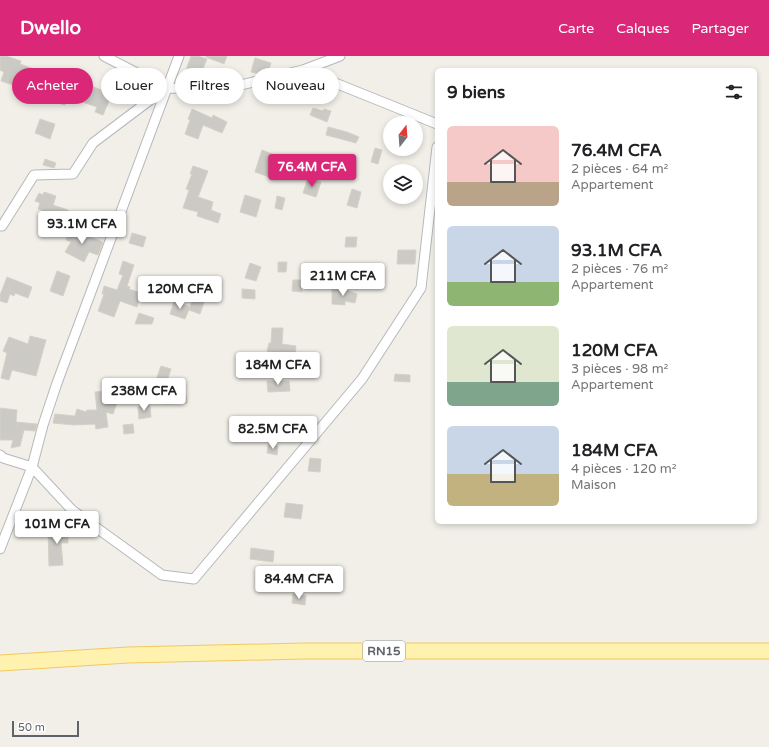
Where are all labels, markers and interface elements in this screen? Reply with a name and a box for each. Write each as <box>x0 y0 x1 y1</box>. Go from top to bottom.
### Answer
text: Dwello <box>20 17 81 39</box>
text: Carte <box>558 20 594 37</box>
text: Calques <box>616 20 669 37</box>
text: Partager <box>691 20 749 37</box>
chip: Acheter <box>12 68 93 104</box>
chip: Louer <box>101 68 167 104</box>
chip: Filtres <box>175 68 244 104</box>
chip: Nouveau <box>252 68 339 104</box>
icon: filters <box>723 81 745 103</box>
text: 9 biens <box>447 82 505 103</box>
north arrow <box>383 116 423 156</box>
map controls <box>383 116 423 204</box>
text: 76.4M CFA <box>571 140 662 161</box>
icon: home <box>479 142 527 190</box>
pin: 76.4M CFA <box>266 154 358 188</box>
text: 76.4M CFA <box>277 159 347 175</box>
text: 2 pièces · 64 m² <box>571 161 668 177</box>
button: layers <box>383 164 423 204</box>
text: Appartement <box>571 177 654 193</box>
pin: 93.1M CFA <box>36 211 128 245</box>
text: 93.1M CFA <box>47 216 117 232</box>
text: 93.1M CFA <box>571 240 662 261</box>
icon: home <box>479 242 527 290</box>
text: 2 pièces · 76 m² <box>571 261 668 277</box>
pin: 211M CFA <box>302 263 384 297</box>
text: 211M CFA <box>310 268 376 284</box>
pin: 120M CFA <box>139 276 221 310</box>
text: Appartement <box>571 277 654 293</box>
text: 120M CFA <box>147 281 213 297</box>
text: 120M CFA <box>571 340 658 361</box>
icon: home <box>479 342 527 390</box>
pin: 184M CFA <box>237 352 319 386</box>
text: 184M CFA <box>245 357 311 373</box>
text: 3 pièces · 98 m² <box>571 361 668 377</box>
text: Appartement <box>571 377 654 393</box>
pin: 238M CFA <box>103 378 185 412</box>
text: 238M CFA <box>111 383 177 399</box>
pin: 82.5M CFA <box>227 416 319 450</box>
text: 82.5M CFA <box>238 421 308 437</box>
text: 184M CFA <box>571 440 658 461</box>
icon: home <box>479 442 527 490</box>
text: 4 pièces · 120 m² <box>571 461 677 477</box>
text: Maison <box>571 477 616 493</box>
pin: 101M CFA <box>16 511 98 545</box>
text: 101M CFA <box>24 516 90 532</box>
pin: 84.4M CFA <box>253 566 345 600</box>
text: 84.4M CFA <box>264 571 334 587</box>
road number: RN15 <box>363 641 405 661</box>
scale bar <box>12 719 79 738</box>
text: 50 m <box>18 721 45 734</box>

